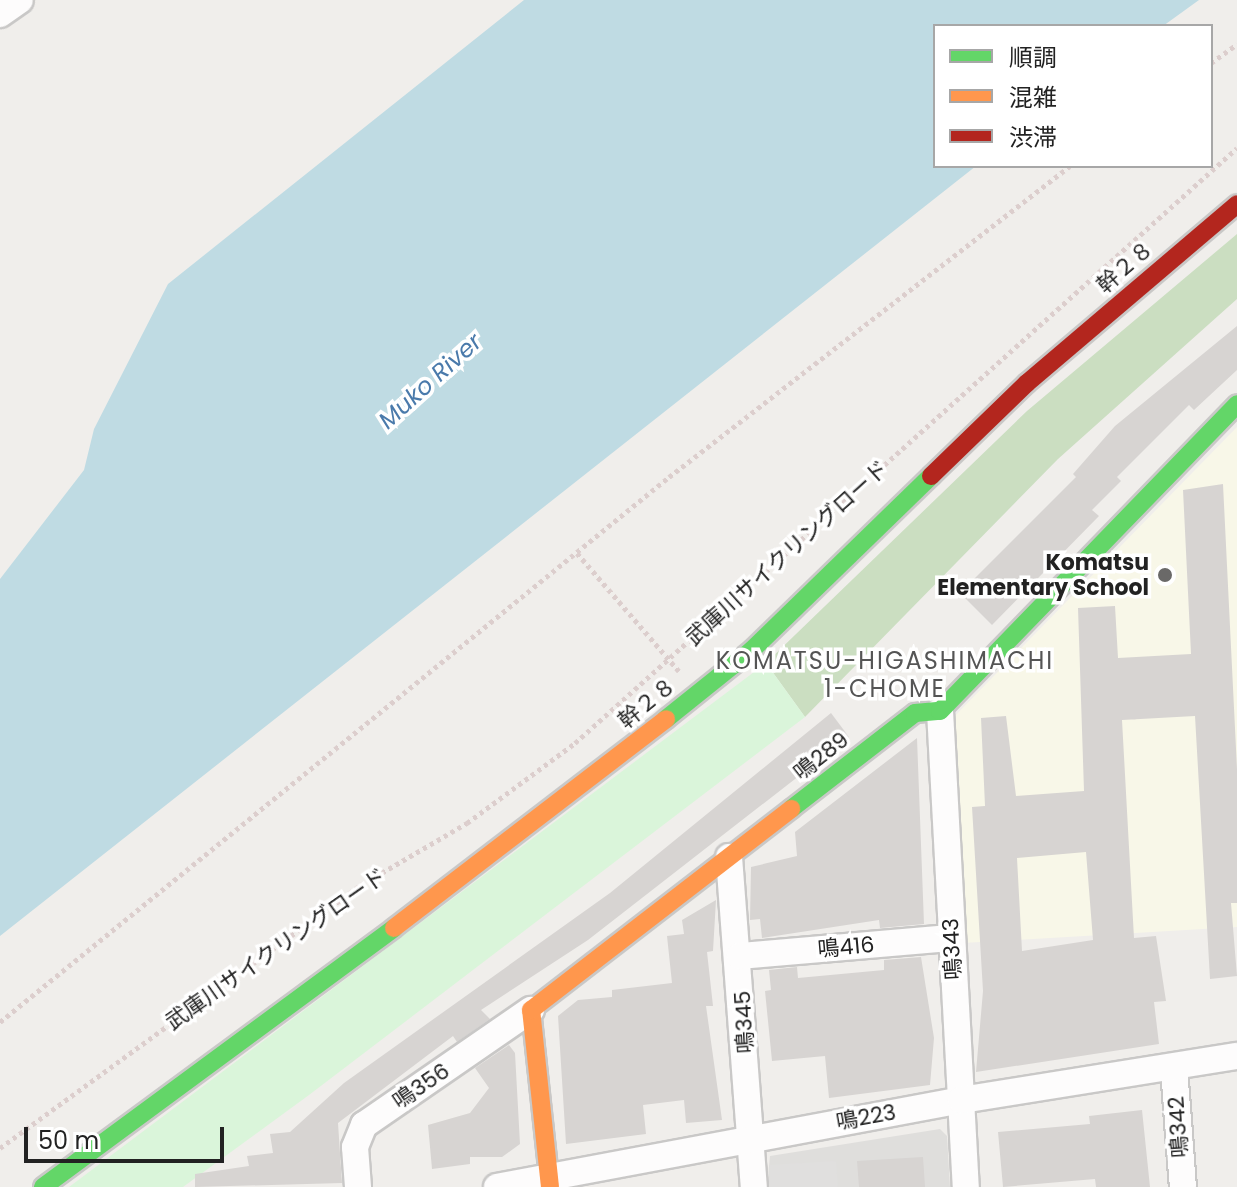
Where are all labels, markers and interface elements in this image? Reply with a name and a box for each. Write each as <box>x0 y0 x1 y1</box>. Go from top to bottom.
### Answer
legend <box>933 24 1213 168</box>
text: 順調 <box>1009 41 1057 74</box>
text: 混雑 <box>1009 81 1057 114</box>
text: 渋滞 <box>1009 121 1057 154</box>
street label: 幹２８ <box>1091 235 1159 299</box>
water label: Muko River <box>373 327 487 435</box>
street label: 武庫川サイクリングロード <box>680 455 894 651</box>
place label: Komatsu Elementary School <box>937 549 1149 600</box>
marker: Komatsu Elementary School <box>1156 566 1174 584</box>
district label: KOMATSU-HIGASHIMACHI 1-CHOME <box>716 647 1054 703</box>
street label: 幹２８ <box>613 672 681 734</box>
street label: 鳴289 <box>788 726 854 786</box>
street label: 武庫川サイクリングロード <box>160 862 392 1036</box>
street label: 鳴343 <box>937 917 967 981</box>
street label: 鳴416 <box>817 931 875 963</box>
street label: 鳴345 <box>729 990 759 1054</box>
street label: 鳴356 <box>388 1058 454 1114</box>
street label: 鳴342 <box>1163 1095 1193 1159</box>
street label: 鳴223 <box>834 1099 898 1135</box>
scale bar <box>28 1111 228 1161</box>
text: 50 m <box>38 1124 99 1157</box>

